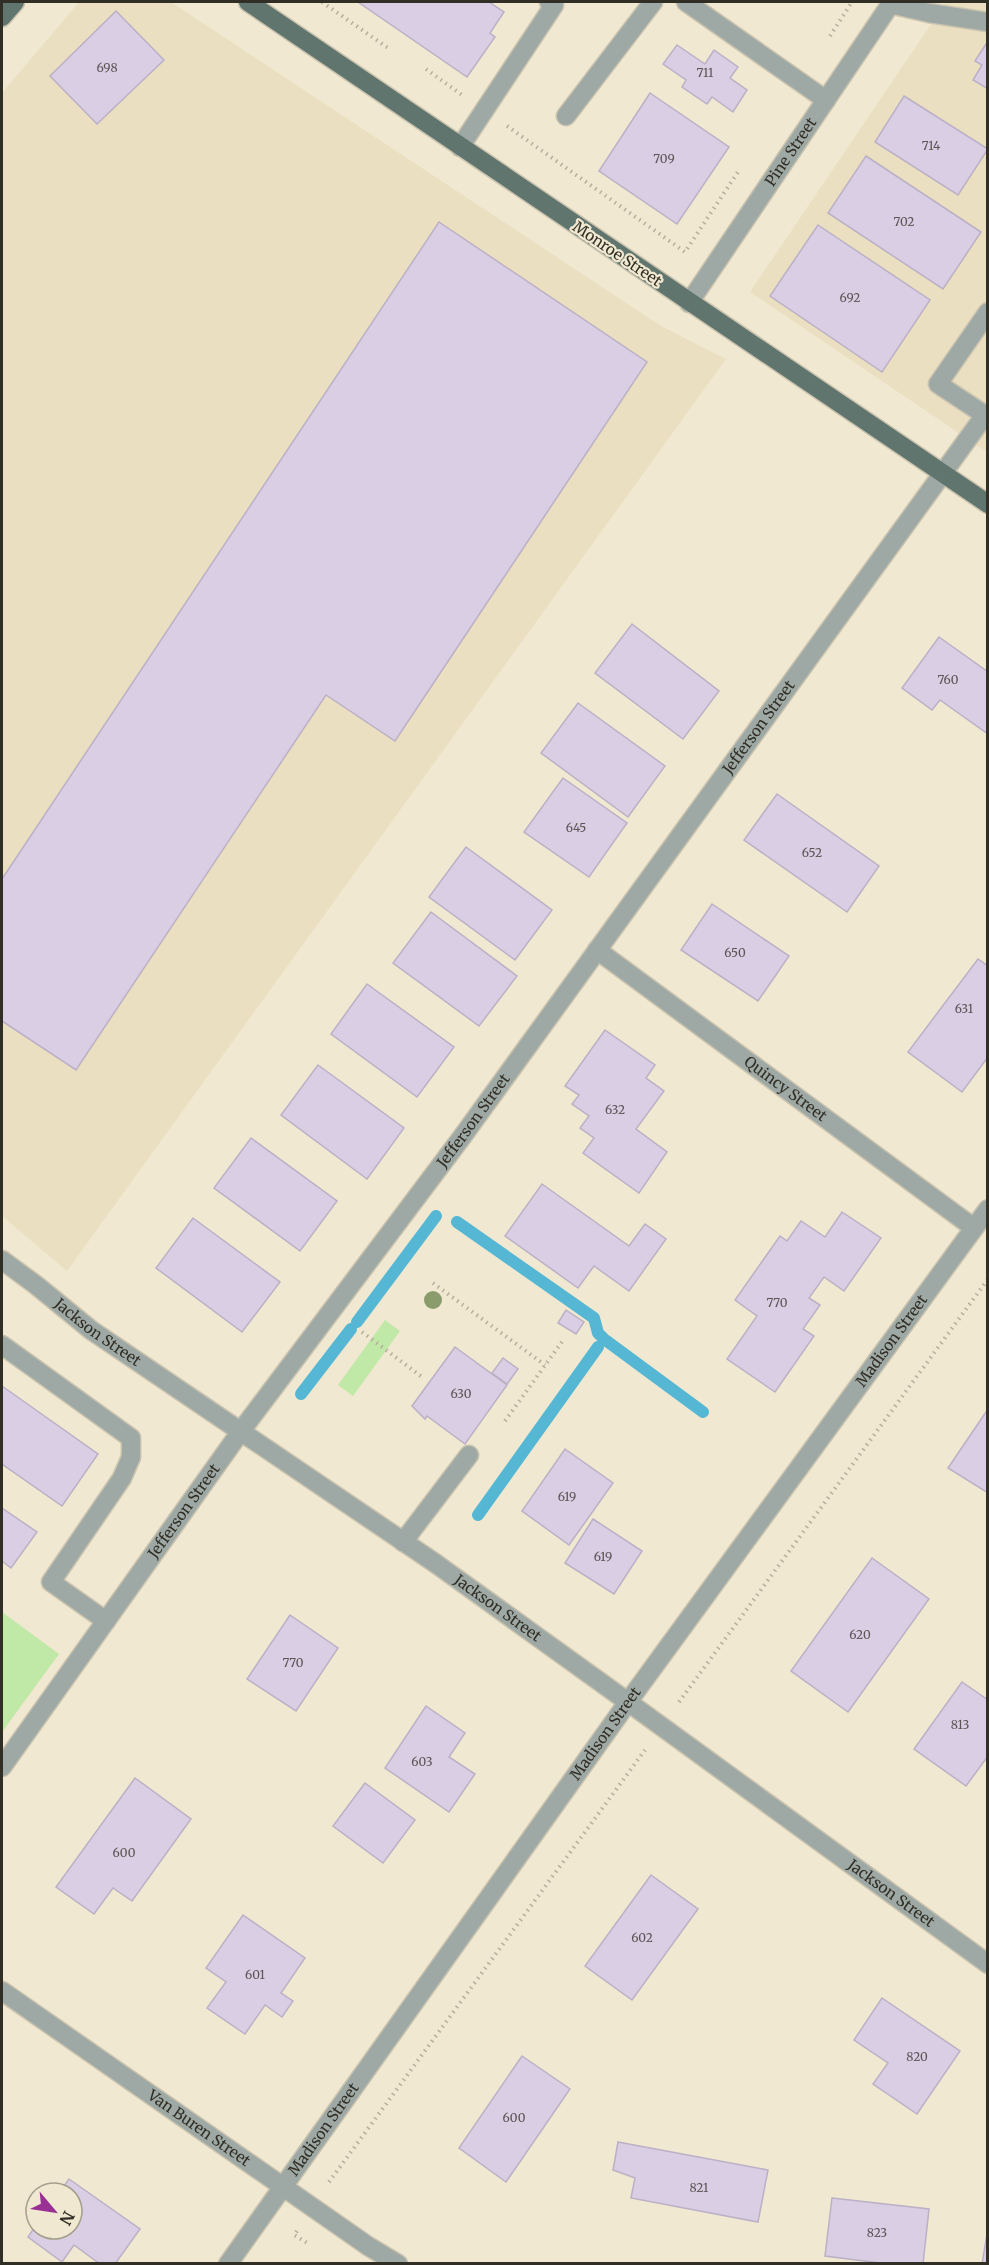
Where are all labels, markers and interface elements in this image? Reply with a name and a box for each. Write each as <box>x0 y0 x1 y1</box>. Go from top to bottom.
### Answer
house number: 698 <box>96 60 118 75</box>
house number: 711 <box>696 65 714 80</box>
street label: Pine Street <box>760 114 820 190</box>
house number: 714 <box>922 138 941 153</box>
house number: 709 <box>653 151 675 166</box>
house number: 702 <box>893 214 915 229</box>
street label: Monroe Street <box>569 217 665 290</box>
house number: 692 <box>840 290 860 305</box>
house number: 760 <box>937 672 959 687</box>
street label: Jefferson Street <box>717 676 799 779</box>
house number: 645 <box>566 820 586 835</box>
house number: 652 <box>802 845 822 860</box>
house number: 650 <box>724 945 746 960</box>
house number: 631 <box>955 1001 974 1016</box>
street label: Quincy Street <box>741 1052 831 1125</box>
street label: Jefferson Street <box>432 1070 514 1172</box>
house number: 632 <box>605 1102 625 1117</box>
street label: Madison Street <box>851 1291 931 1390</box>
street label: Jackson Street <box>50 1293 145 1370</box>
house number: 770 <box>766 1295 788 1310</box>
house number: 630 <box>451 1386 472 1401</box>
street label: Jefferson Street <box>143 1460 224 1563</box>
house number: 619 <box>558 1489 576 1504</box>
house number: 619 <box>594 1549 612 1564</box>
street label: Jackson Street <box>450 1569 545 1646</box>
house number: 620 <box>849 1627 871 1642</box>
house number: 770 <box>282 1655 304 1670</box>
street label: Madison Street <box>566 1683 645 1783</box>
house number: 813 <box>951 1717 969 1732</box>
house number: 603 <box>411 1754 433 1769</box>
house number: 600 <box>113 1845 136 1860</box>
street label: Jackson Street <box>843 1855 939 1931</box>
house number: 602 <box>631 1930 653 1945</box>
house number: 601 <box>245 1967 266 1982</box>
house number: 820 <box>906 2049 928 2064</box>
street label: Madison Street <box>284 2079 363 2179</box>
street label: Van Buren Street <box>143 2085 254 2170</box>
house number: 600 <box>503 2110 526 2125</box>
house number: 821 <box>689 2180 709 2195</box>
north arrow <box>24 2181 84 2241</box>
text: N <box>55 2208 79 2229</box>
house number: 823 <box>867 2225 887 2240</box>

